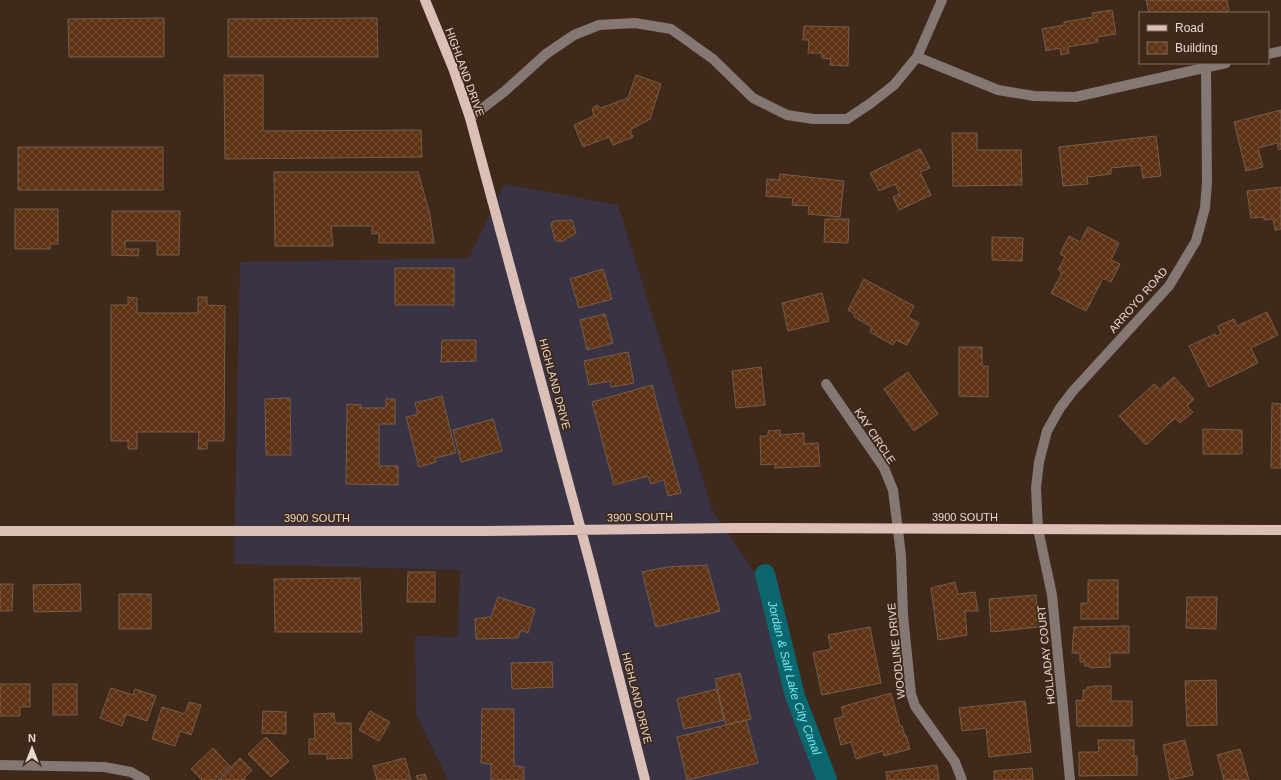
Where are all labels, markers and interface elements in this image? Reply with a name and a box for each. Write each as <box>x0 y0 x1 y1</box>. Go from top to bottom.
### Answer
legend <box>1139 12 1269 64</box>
text: Road <box>1175 21 1204 35</box>
street label: HIGHLAND DRIVE <box>443 26 487 118</box>
text: Building <box>1175 41 1218 55</box>
street label: ARROYO ROAD <box>1106 265 1170 335</box>
street label: HIGHLAND DRIVE <box>537 337 573 431</box>
street label: KAY CIRCLE <box>852 406 898 466</box>
street label: 3900 SOUTH <box>607 510 673 524</box>
street label: 3900 SOUTH <box>932 511 998 523</box>
street label: 3900 SOUTH <box>284 512 350 524</box>
water label: Jordan & Salt Lake City Canal <box>765 598 824 757</box>
street label: WOODLINE DRIVE <box>885 602 907 700</box>
street label: HOLLADAY COURT <box>1035 605 1057 705</box>
street label: HIGHLAND DRIVE <box>620 651 654 745</box>
north arrow <box>12 728 52 768</box>
text: N <box>28 732 36 744</box>

